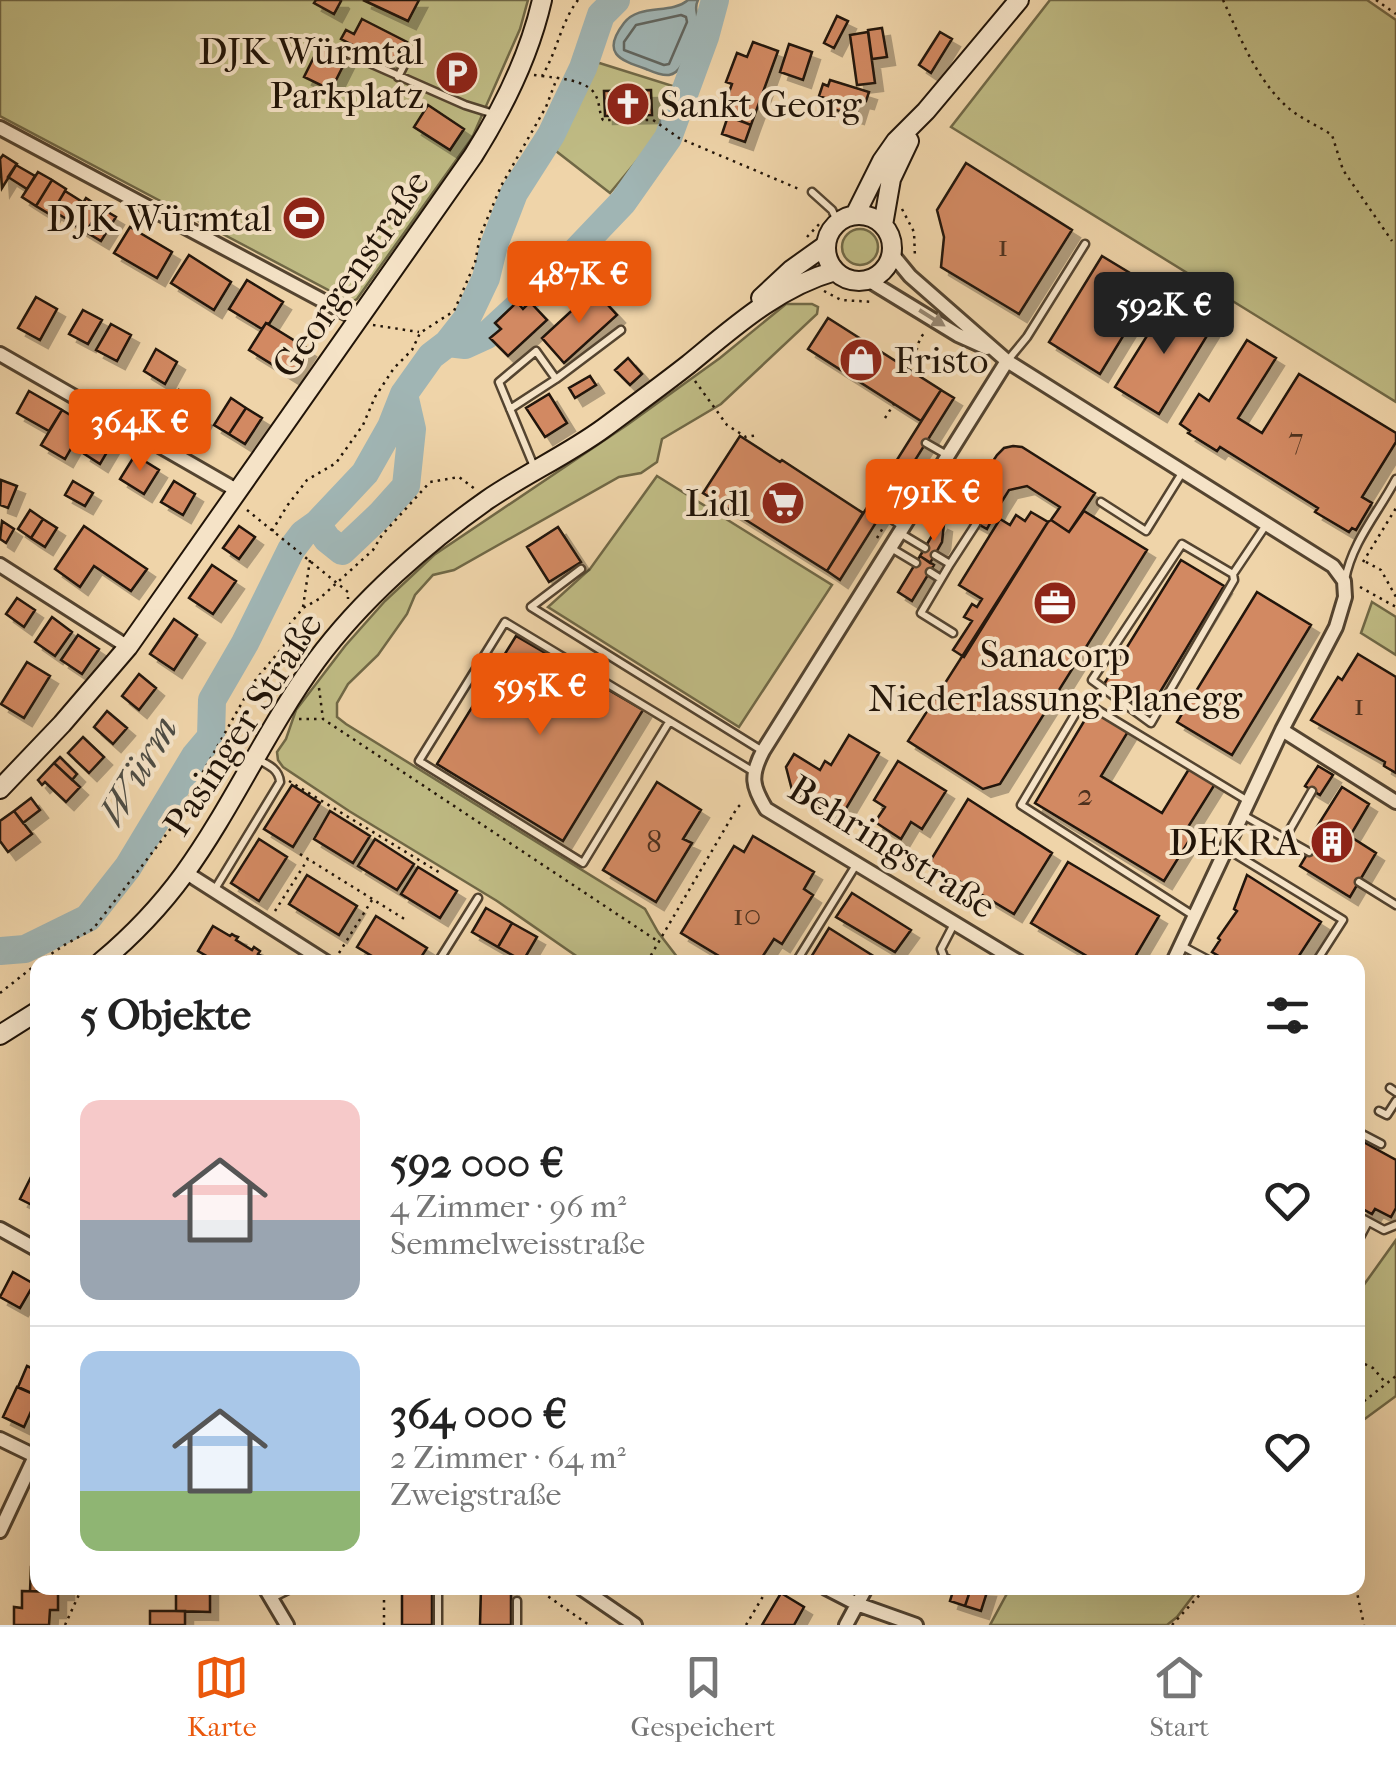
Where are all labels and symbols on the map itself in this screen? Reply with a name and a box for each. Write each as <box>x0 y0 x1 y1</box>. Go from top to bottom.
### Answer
place label: DJK Würmtal Parkplatz <box>198 29 424 118</box>
parking icon: DJK Würmtal Parkplatz <box>434 50 480 96</box>
church icon: Sankt Georg <box>605 81 651 127</box>
place label: Sankt Georg <box>660 82 862 127</box>
street label: Georgenstraße <box>263 162 439 386</box>
sports icon: DJK Würmtal <box>281 195 327 241</box>
place label: DJK Würmtal <box>46 196 272 241</box>
house number: 1 <box>997 227 1009 264</box>
pin: 487K € <box>498 241 660 326</box>
pin: 592K € <box>1083 272 1245 357</box>
one-way arrow <box>918 309 946 327</box>
shop icon: Fristo <box>838 337 884 383</box>
place label: Fristo <box>894 338 989 383</box>
pin: 364K € <box>59 389 221 474</box>
house number: 7 <box>1288 420 1304 457</box>
pin: 791K € <box>853 459 1015 544</box>
supermarket icon: Lidl <box>760 480 806 526</box>
place label: Lidl <box>685 481 750 526</box>
office icon: Sanacorp Niederlassung Planegg <box>1032 580 1078 626</box>
street label: Pasinger Straße <box>154 604 332 844</box>
place label: Sanacorp Niederlassung Planegg <box>868 632 1243 721</box>
pin: 595K € <box>459 653 621 738</box>
house number: 1 <box>1353 686 1365 723</box>
water label: Würm <box>88 708 188 834</box>
street label: Behringstraße <box>780 766 1004 928</box>
house number: 2 <box>1077 776 1093 813</box>
building icon: DEKRA <box>1309 819 1355 865</box>
place label: DEKRA <box>1168 820 1300 865</box>
house number: 8 <box>646 823 662 860</box>
house number: 10 <box>733 896 761 933</box>

